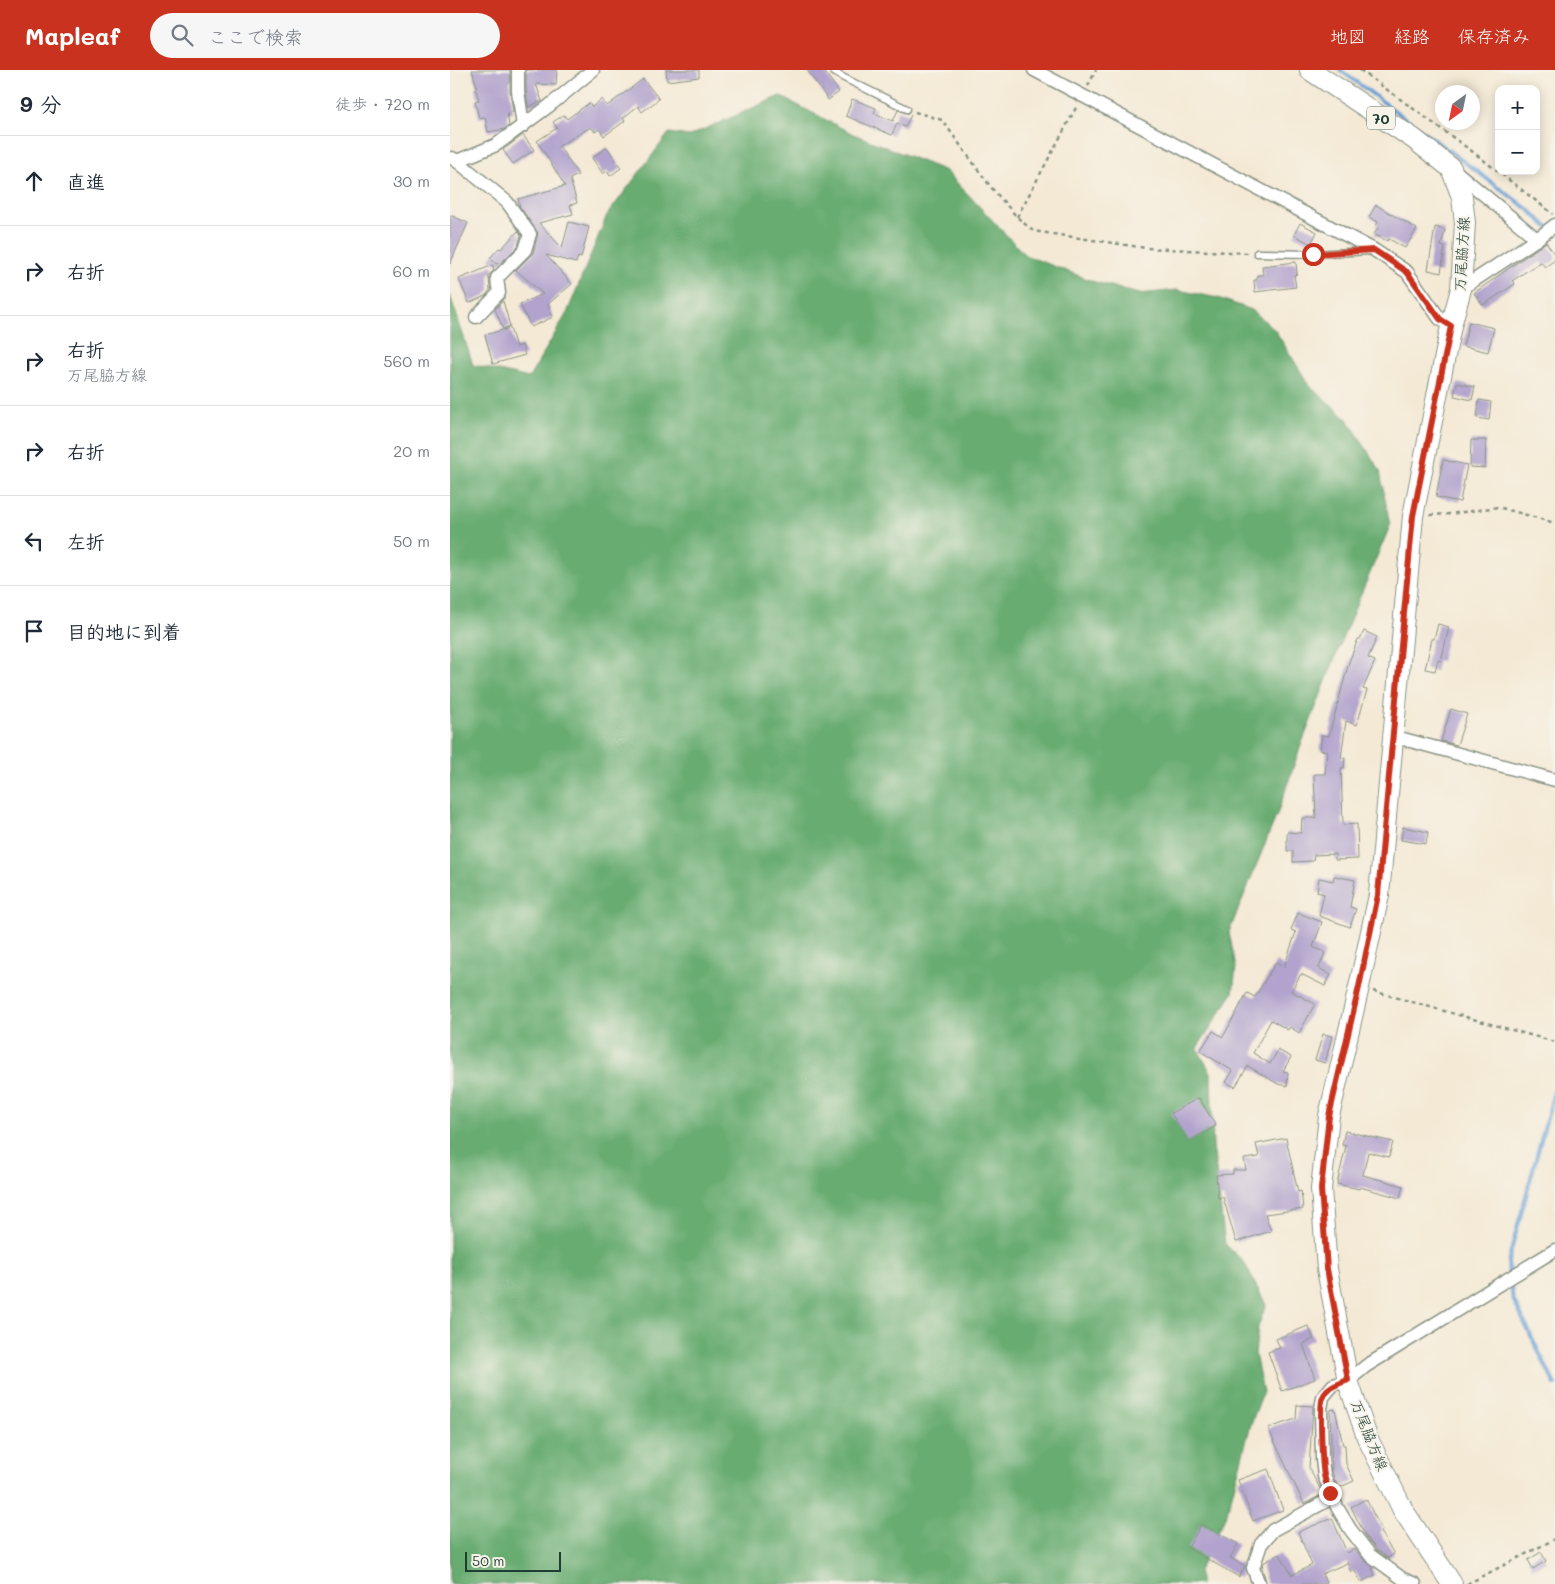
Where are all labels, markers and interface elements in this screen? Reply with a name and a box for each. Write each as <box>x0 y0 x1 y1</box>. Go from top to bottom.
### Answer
search box <box>150 13 500 58</box>
text: Mapleaf <box>25 20 120 51</box>
icon: search <box>168 21 196 49</box>
text: ここで検索 <box>208 24 303 49</box>
text: 地図 <box>1330 24 1366 48</box>
text: 経路 <box>1394 24 1430 48</box>
text: 保存済み <box>1458 24 1530 48</box>
north arrow <box>1435 85 1480 130</box>
map controls <box>1495 85 1540 175</box>
button: + <box>1495 85 1540 130</box>
text: 9 分 <box>20 90 61 117</box>
text: 徒歩 · 720 m <box>335 93 430 114</box>
road number: 70 <box>1367 106 1395 129</box>
button: − <box>1495 130 1540 175</box>
icon: ahead <box>20 167 48 195</box>
text: 直進 <box>67 169 105 194</box>
text: 30 m <box>393 170 430 191</box>
street label: 万尾脇方線 <box>1449 216 1473 292</box>
route start <box>1302 243 1325 266</box>
icon: right <box>20 257 48 285</box>
text: 右折 <box>67 259 105 284</box>
text: 60 m <box>393 260 430 281</box>
text: 右折 <box>67 337 105 362</box>
icon: right <box>20 347 48 375</box>
text: 560 m <box>383 350 430 371</box>
text: 万尾脇方線 <box>67 364 147 385</box>
icon: right <box>20 437 48 465</box>
text: 右折 <box>67 439 105 464</box>
text: 20 m <box>393 440 430 461</box>
icon: left <box>20 527 48 555</box>
text: 左折 <box>67 529 105 554</box>
text: 50 m <box>393 530 430 551</box>
icon: arrive <box>20 617 48 645</box>
text: 目的地に到着 <box>67 619 181 644</box>
street label: 万尾脇方線 <box>1347 1396 1393 1474</box>
route end <box>1319 1482 1342 1505</box>
scale bar <box>465 1549 561 1572</box>
text: 50 m <box>472 1551 504 1570</box>

